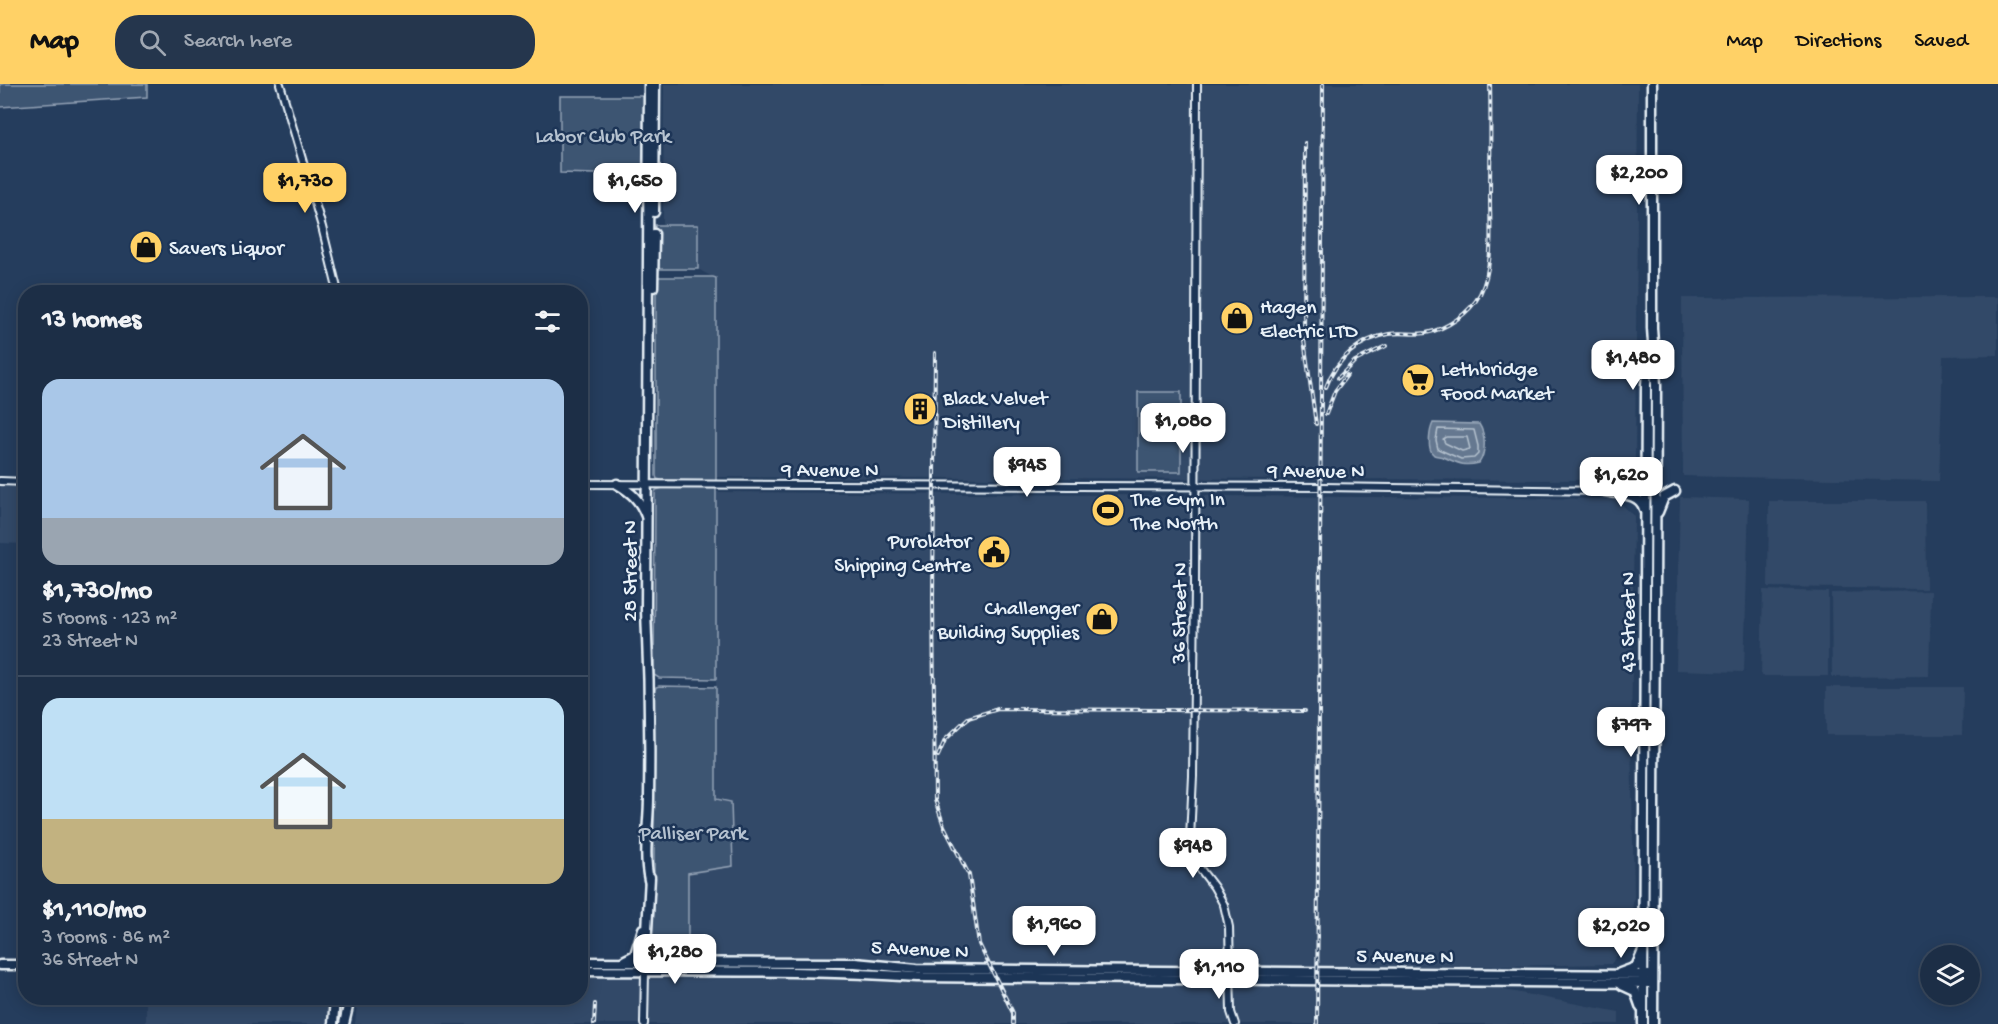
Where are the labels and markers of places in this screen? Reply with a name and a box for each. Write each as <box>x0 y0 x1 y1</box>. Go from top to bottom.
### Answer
pin: $2,200 <box>1590 155 1688 206</box>
pin: $1,730 <box>256 163 354 214</box>
pin: $1,650 <box>586 163 684 214</box>
shop icon: Savers Liquor <box>128 229 164 265</box>
place label: Savers Liquor <box>169 238 285 263</box>
place label: Hagen Electric LTD <box>1260 297 1358 346</box>
shop icon: Hagen Electric LTD <box>1219 300 1255 336</box>
pin: $1,480 <box>1584 340 1682 391</box>
place label: Lethbridge Food Market <box>1440 359 1556 408</box>
supermarket icon: Lethbridge Food Market <box>1400 362 1436 398</box>
place label: Black Velvet Distillery <box>941 388 1050 437</box>
building icon: Black Velvet Distillery <box>902 391 938 427</box>
pin: $1,080 <box>1134 403 1232 454</box>
pin: $945 <box>991 447 1063 498</box>
pin: $1,620 <box>1572 457 1670 508</box>
place label: The Gym In The North <box>1130 489 1225 538</box>
sports icon: The Gym In The North <box>1090 492 1126 528</box>
place label: Purolator Shipping Centre <box>834 531 973 580</box>
public building icon: Purolator Shipping Centre <box>976 534 1012 570</box>
place label: Challenger Building Supplies <box>936 598 1081 647</box>
shop icon: Challenger Building Supplies <box>1084 601 1120 637</box>
pin: $797 <box>1595 707 1667 758</box>
pin: $948 <box>1157 828 1229 879</box>
pin: $1,960 <box>1005 906 1103 957</box>
pin: $2,020 <box>1572 908 1670 959</box>
pin: $1,280 <box>626 934 724 985</box>
pin: $1,110 <box>1170 949 1268 1000</box>

